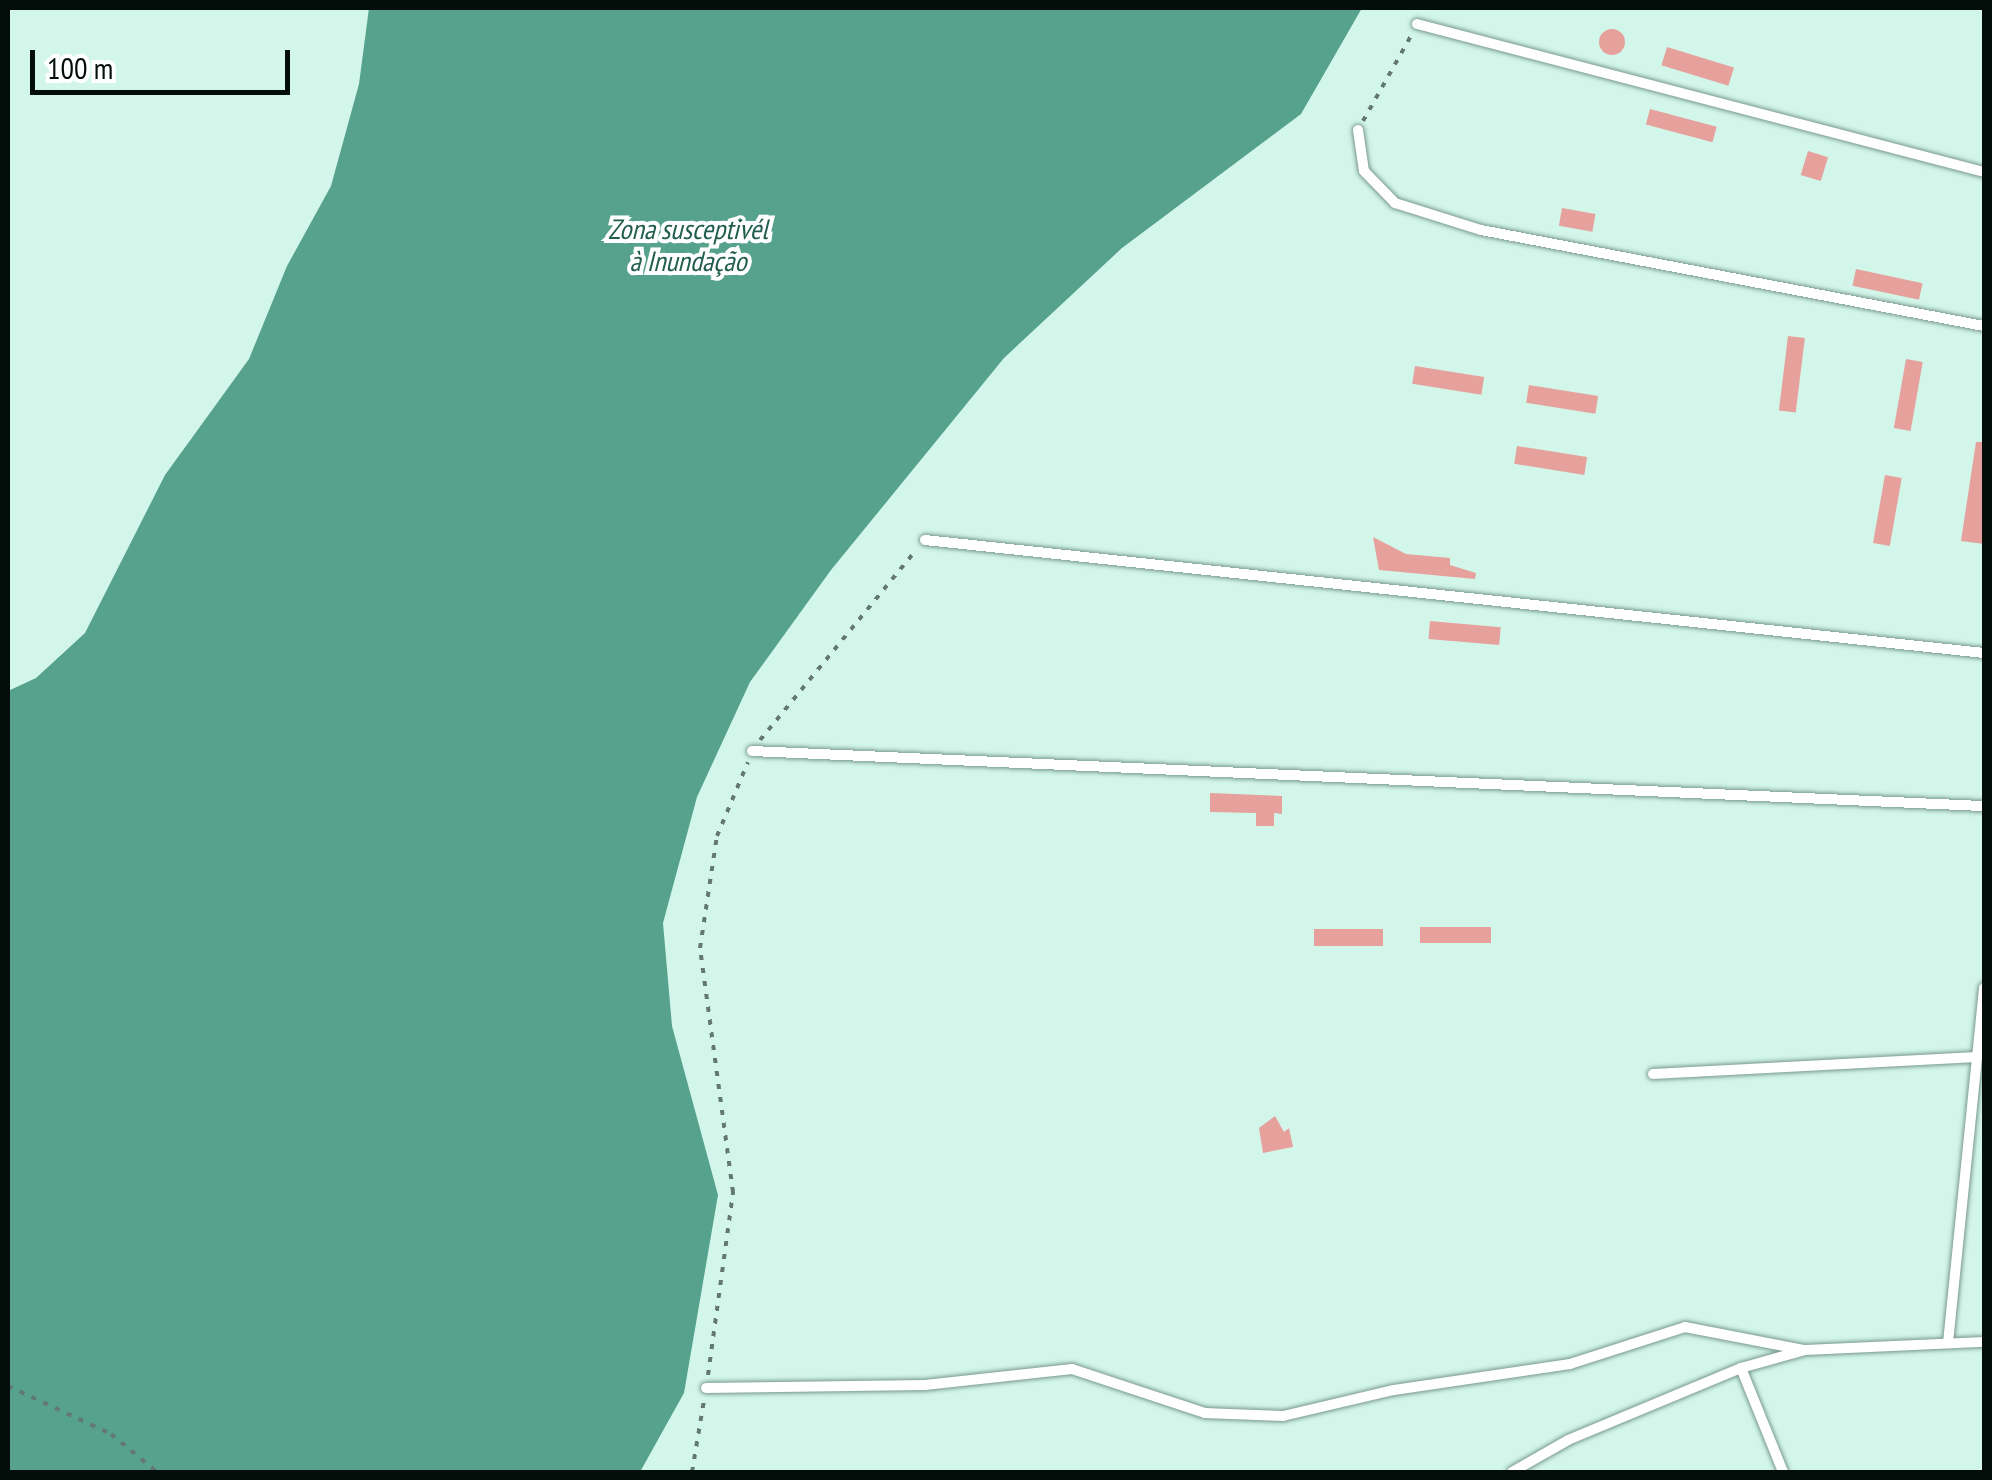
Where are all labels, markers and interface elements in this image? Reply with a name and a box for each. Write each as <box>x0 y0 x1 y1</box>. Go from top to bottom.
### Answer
scale bar <box>35 30 295 92</box>
text: 100 m <box>47 48 113 87</box>
water label: Zona susceptivél à Inundação <box>608 212 768 278</box>

